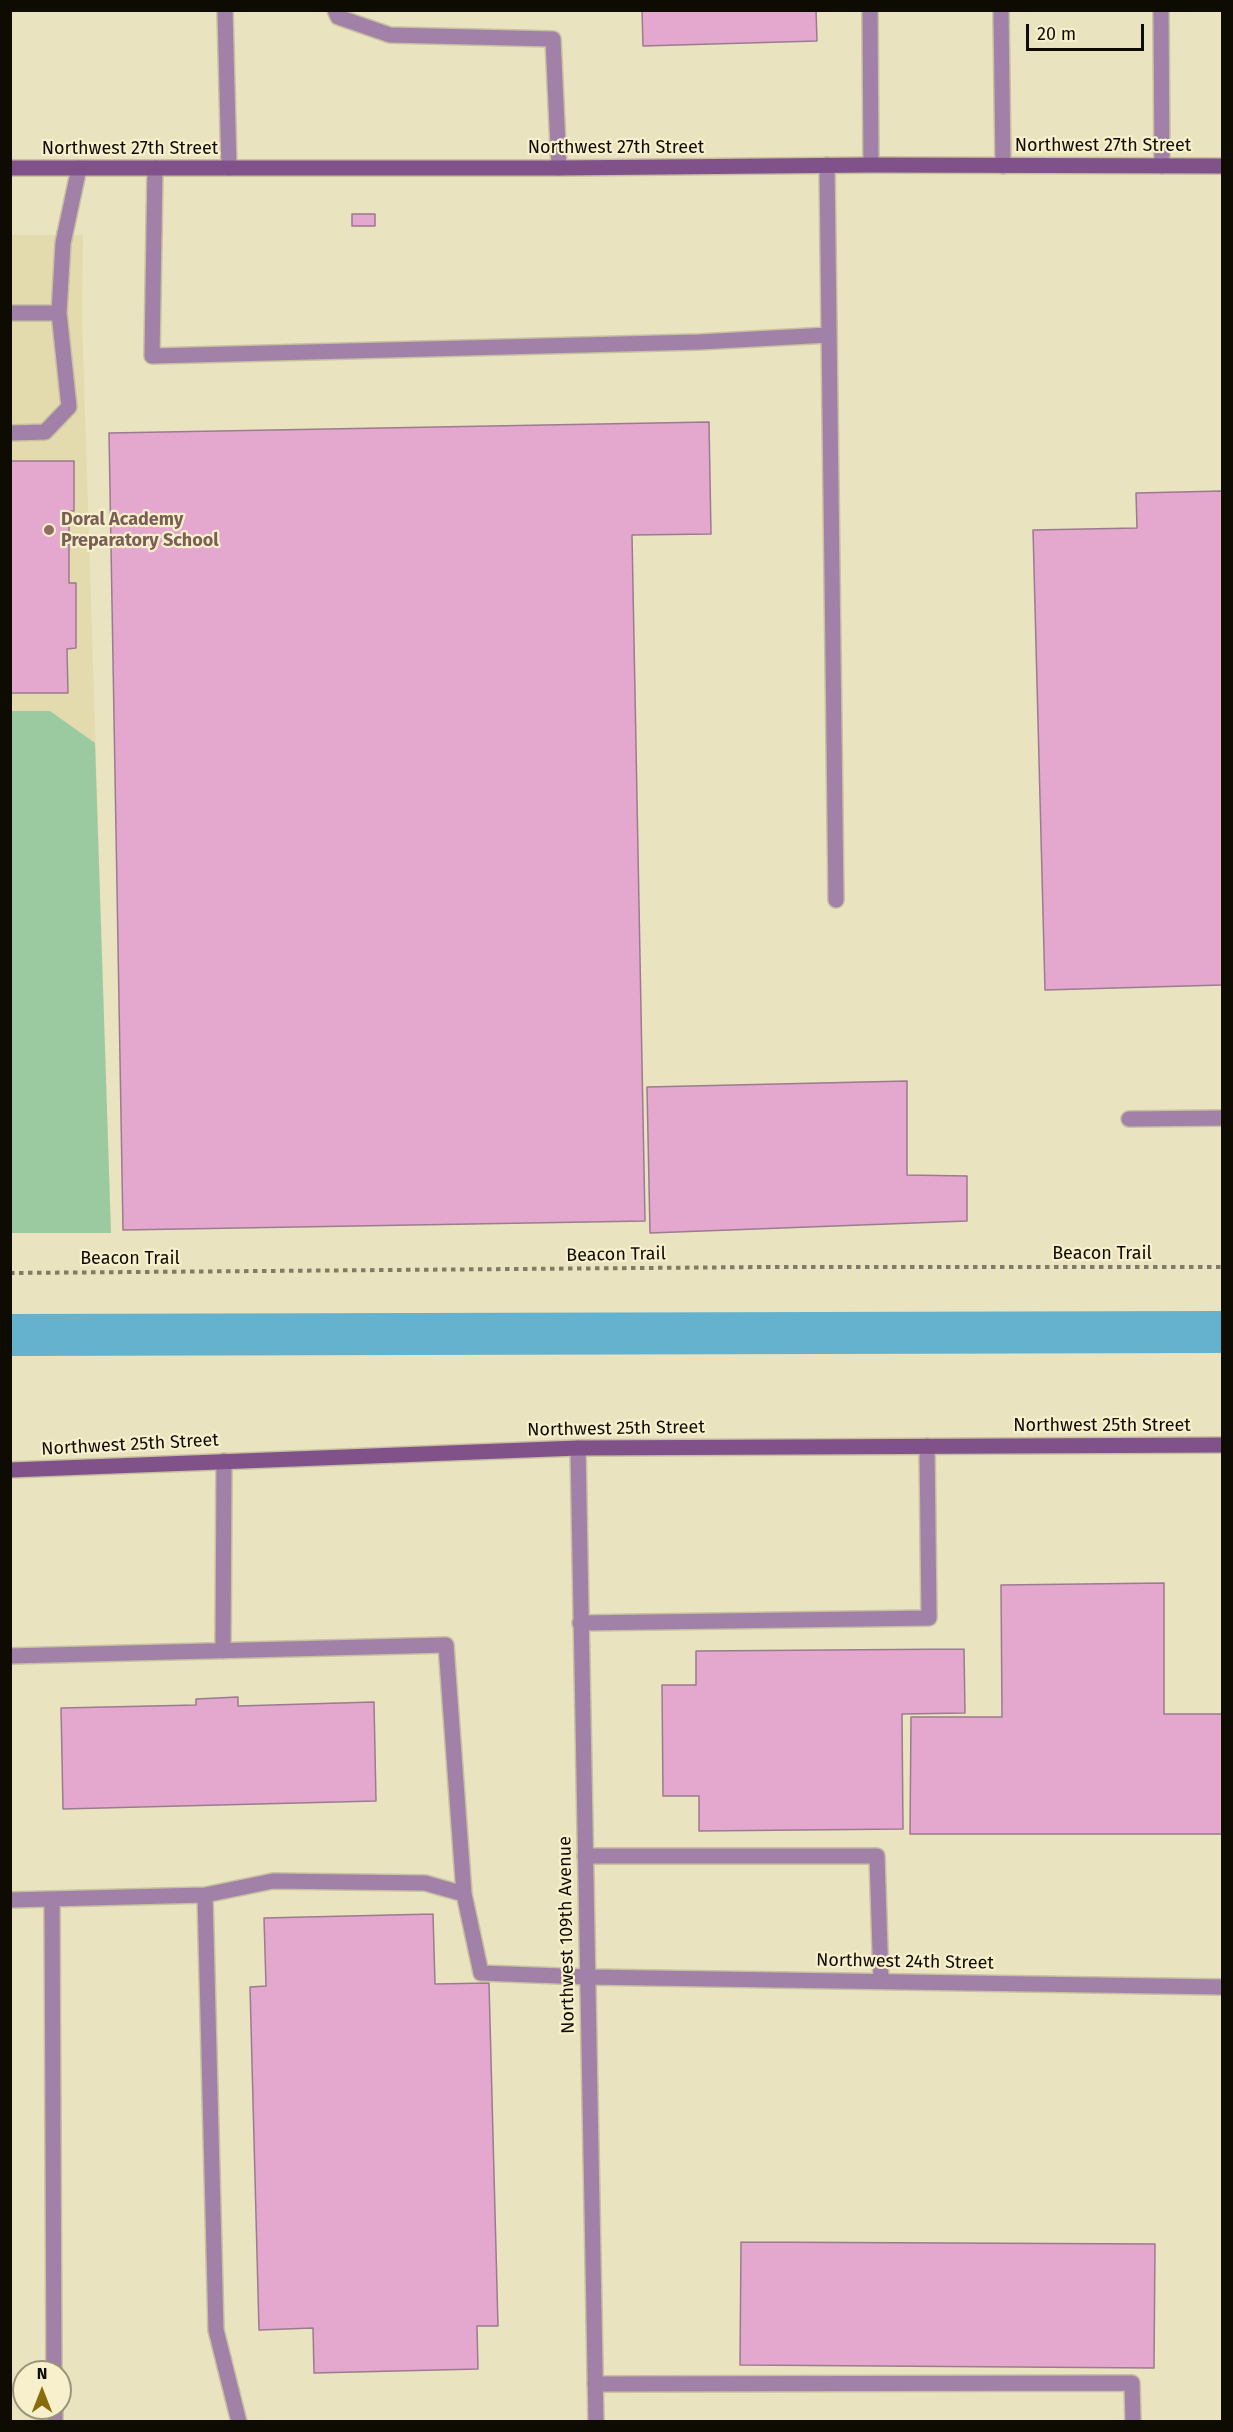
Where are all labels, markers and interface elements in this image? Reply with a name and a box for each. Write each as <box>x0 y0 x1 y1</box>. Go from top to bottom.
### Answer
scale bar <box>1029 12 1148 50</box>
text: 20 m <box>1037 23 1076 45</box>
street label: Northwest 27th Street <box>1015 135 1191 157</box>
street label: Northwest 27th Street <box>528 137 704 159</box>
street label: Northwest 27th Street <box>42 138 218 160</box>
place label: Doral Academy Preparatory School <box>61 509 219 552</box>
marker: Doral Academy Preparatory School <box>42 523 56 537</box>
street label: Beacon Trail <box>566 1243 666 1267</box>
street label: Beacon Trail <box>1052 1243 1152 1265</box>
street label: Beacon Trail <box>80 1248 180 1270</box>
street label: Northwest 25th Street <box>1013 1415 1191 1437</box>
street label: Northwest 25th Street <box>527 1417 705 1441</box>
street label: Northwest 25th Street <box>41 1430 219 1460</box>
street label: Northwest 109th Avenue <box>554 1836 580 2034</box>
street label: Northwest 24th Street <box>816 1950 994 1974</box>
north arrow <box>12 2360 72 2420</box>
text: N <box>37 2364 47 2383</box>

